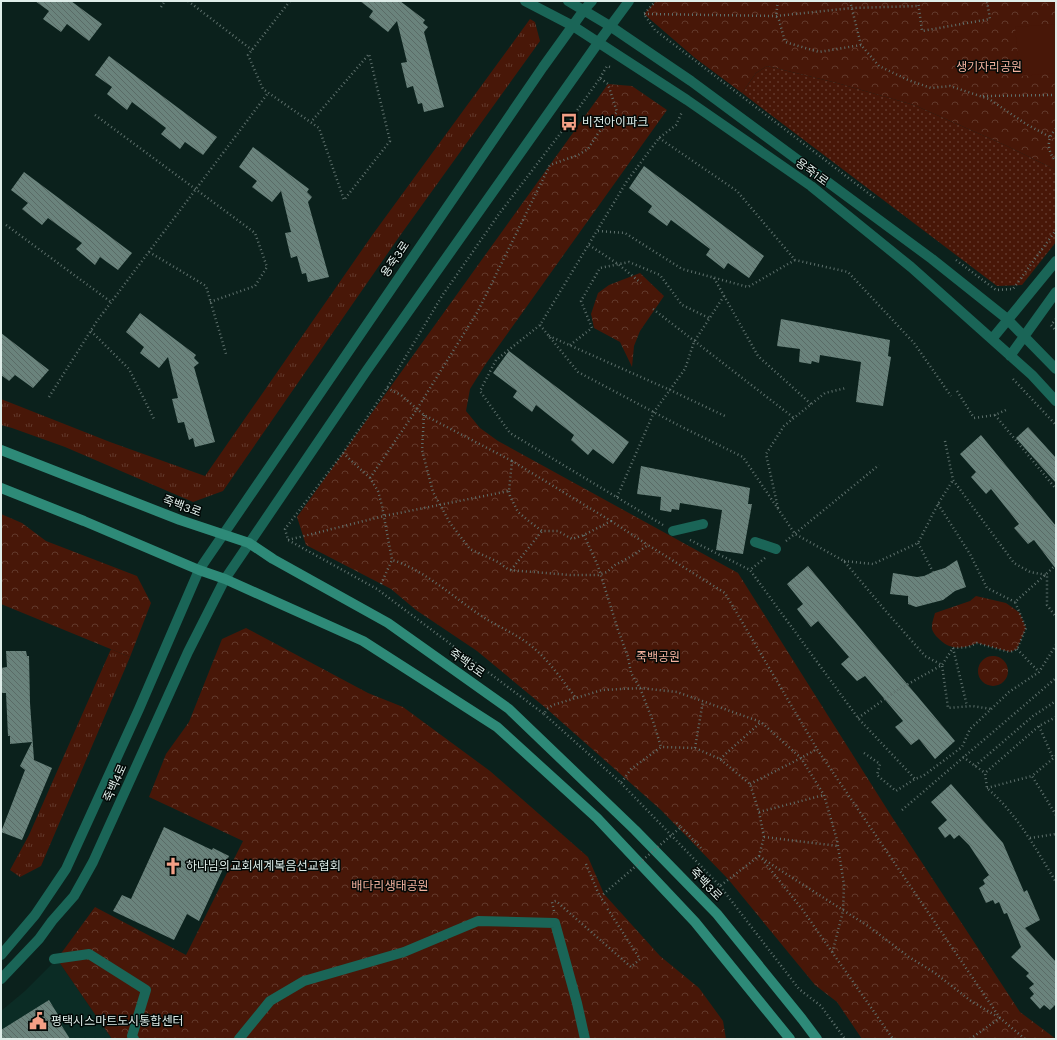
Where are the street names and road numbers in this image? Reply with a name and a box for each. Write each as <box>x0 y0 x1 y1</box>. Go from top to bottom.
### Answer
street label: 용죽1로 <box>793 155 831 189</box>
street label: 용죽3로 <box>378 238 412 280</box>
street label: 죽백3로 <box>161 493 203 519</box>
street label: 죽백3로 <box>447 646 487 680</box>
street label: 죽백4로 <box>101 762 129 804</box>
street label: 죽백3로 <box>687 865 725 903</box>

